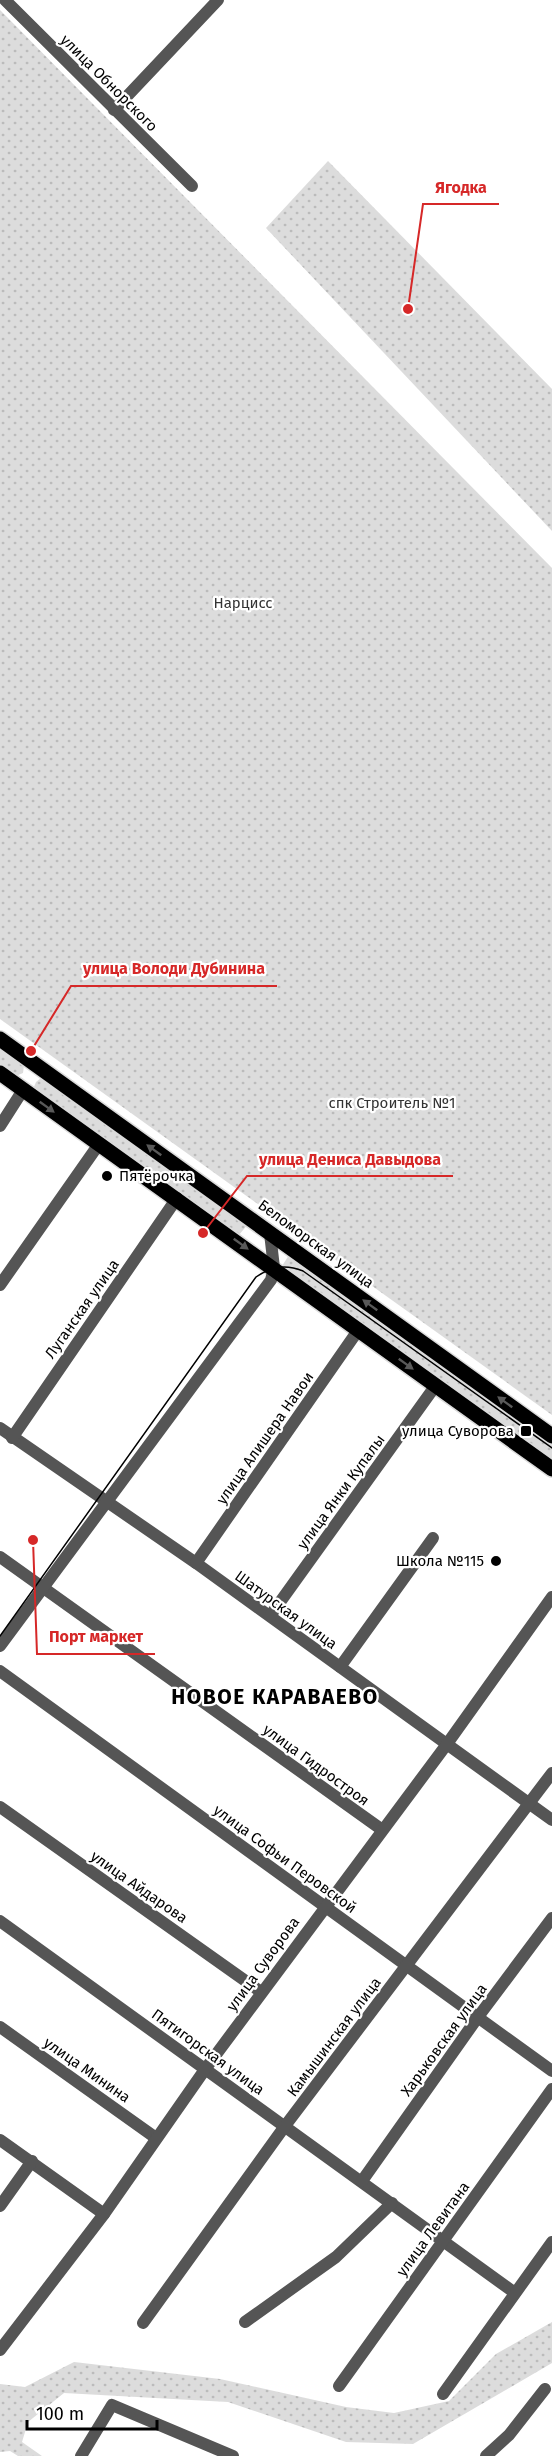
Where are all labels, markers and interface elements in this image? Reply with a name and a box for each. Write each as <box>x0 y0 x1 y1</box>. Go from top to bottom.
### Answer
street label: улица Обнорского <box>57 31 161 135</box>
callout: Ягодка <box>423 170 499 204</box>
text: Ягодка <box>435 178 487 197</box>
park label: Нарцисс <box>213 594 273 612</box>
callout: улица Володи Дубинина <box>71 952 277 986</box>
text: улица Володи Дубинина <box>82 959 265 978</box>
park label: спк Строитель №1 <box>329 1094 455 1112</box>
one-way arrow <box>39 1101 55 1113</box>
callout: улица Дениса Давыдова <box>247 1142 453 1176</box>
one-way arrow <box>147 1144 163 1156</box>
text: улица Дениса Давыдова <box>258 1150 441 1169</box>
place label: Пятёрочка <box>119 1167 194 1185</box>
marker: Пятёрочка <box>100 1169 114 1183</box>
street label: Беломорская улица <box>255 1196 377 1292</box>
one-way arrow <box>232 1238 248 1250</box>
street label: Луганская улица <box>41 1256 123 1362</box>
one-way arrow <box>362 1299 378 1311</box>
one-way arrow <box>398 1358 414 1370</box>
street label: улица Алишера Навои <box>212 1368 318 1508</box>
one-way arrow <box>497 1396 513 1408</box>
place label: улица Суворова <box>402 1422 514 1440</box>
marker: улица Суворова <box>519 1424 533 1438</box>
street label: улица Янки Купалы <box>293 1431 389 1553</box>
place label: Школа №115 <box>396 1552 484 1570</box>
marker: Школа №115 <box>489 1554 503 1568</box>
street label: Шатурская улица <box>231 1567 341 1653</box>
callout: Порт маркет <box>37 1620 155 1654</box>
text: Порт маркет <box>49 1627 143 1646</box>
district label: НОВОЕ КАРАВАЕВО <box>171 1684 379 1710</box>
street label: улица Гидростроя <box>259 1720 373 1810</box>
street label: улица Софьи Перовской <box>210 1801 360 1917</box>
street label: улица Айдарова <box>87 1847 191 1927</box>
street label: улица Суворова <box>223 1913 303 2015</box>
street label: Камышинская улица <box>283 1974 385 2100</box>
street label: Харьковская улица <box>397 1980 491 2100</box>
street label: Пятигорская улица <box>148 2005 268 2099</box>
street label: улица Минина <box>40 2034 134 2106</box>
street label: улица Левитана <box>393 2178 473 2280</box>
scale bar <box>27 2393 158 2431</box>
text: 100 m <box>36 2403 84 2425</box>

